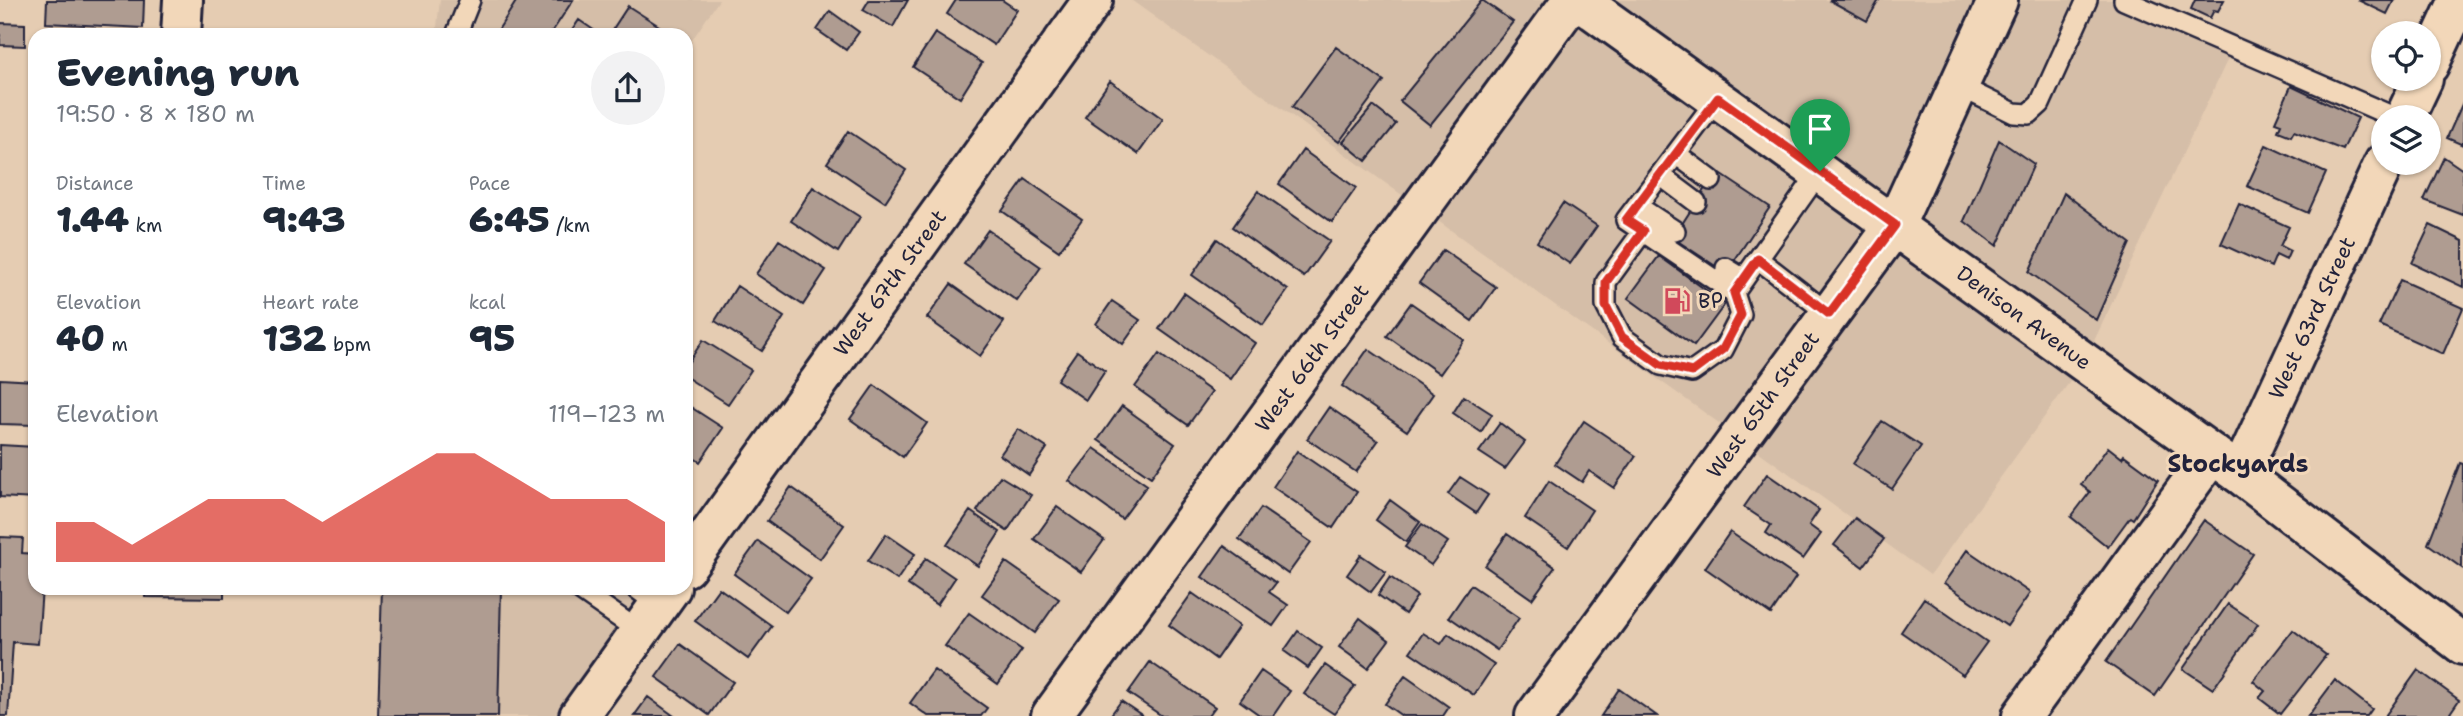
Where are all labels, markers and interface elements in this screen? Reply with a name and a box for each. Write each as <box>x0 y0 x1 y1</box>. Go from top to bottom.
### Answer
map controls <box>2371 21 2441 175</box>
button: locate <box>2371 21 2441 91</box>
text: Evening run <box>56 47 299 98</box>
button: share <box>591 51 665 125</box>
text: 19:50 · 8 × 180 m <box>56 99 255 129</box>
pin <box>1790 99 1850 171</box>
button: layers <box>2371 105 2441 175</box>
icon: arrive <box>1801 110 1839 148</box>
text: Distance <box>56 171 134 196</box>
text: Time <box>262 171 306 196</box>
text: Pace <box>469 171 510 196</box>
text: 1.44 <box>56 196 129 243</box>
text: 9:43 <box>262 196 345 243</box>
text: 6:45 <box>469 196 550 243</box>
street label: West 67th Street <box>827 204 953 362</box>
text: km <box>129 213 162 238</box>
text: /km <box>550 213 590 238</box>
street label: West 63rd Street <box>2262 232 2362 404</box>
street label: Denison Avenue <box>1951 260 2097 376</box>
street label: West 66th Street <box>1249 278 1375 438</box>
fuel station icon: BP <box>1662 286 1692 316</box>
place label: BP <box>1698 287 1723 315</box>
text: Elevation <box>56 290 141 315</box>
text: Heart rate <box>262 290 359 315</box>
text: kcal <box>469 290 506 315</box>
text: 40 <box>56 315 105 362</box>
text: 132 <box>262 315 326 362</box>
text: 95 <box>469 315 515 362</box>
street label: West 65th Street <box>1700 326 1826 484</box>
text: m <box>105 332 128 357</box>
text: bpm <box>326 332 371 357</box>
text: Elevation <box>56 399 159 429</box>
text: 119–123 m <box>548 399 665 429</box>
district label: Stockyards <box>2168 448 2308 480</box>

